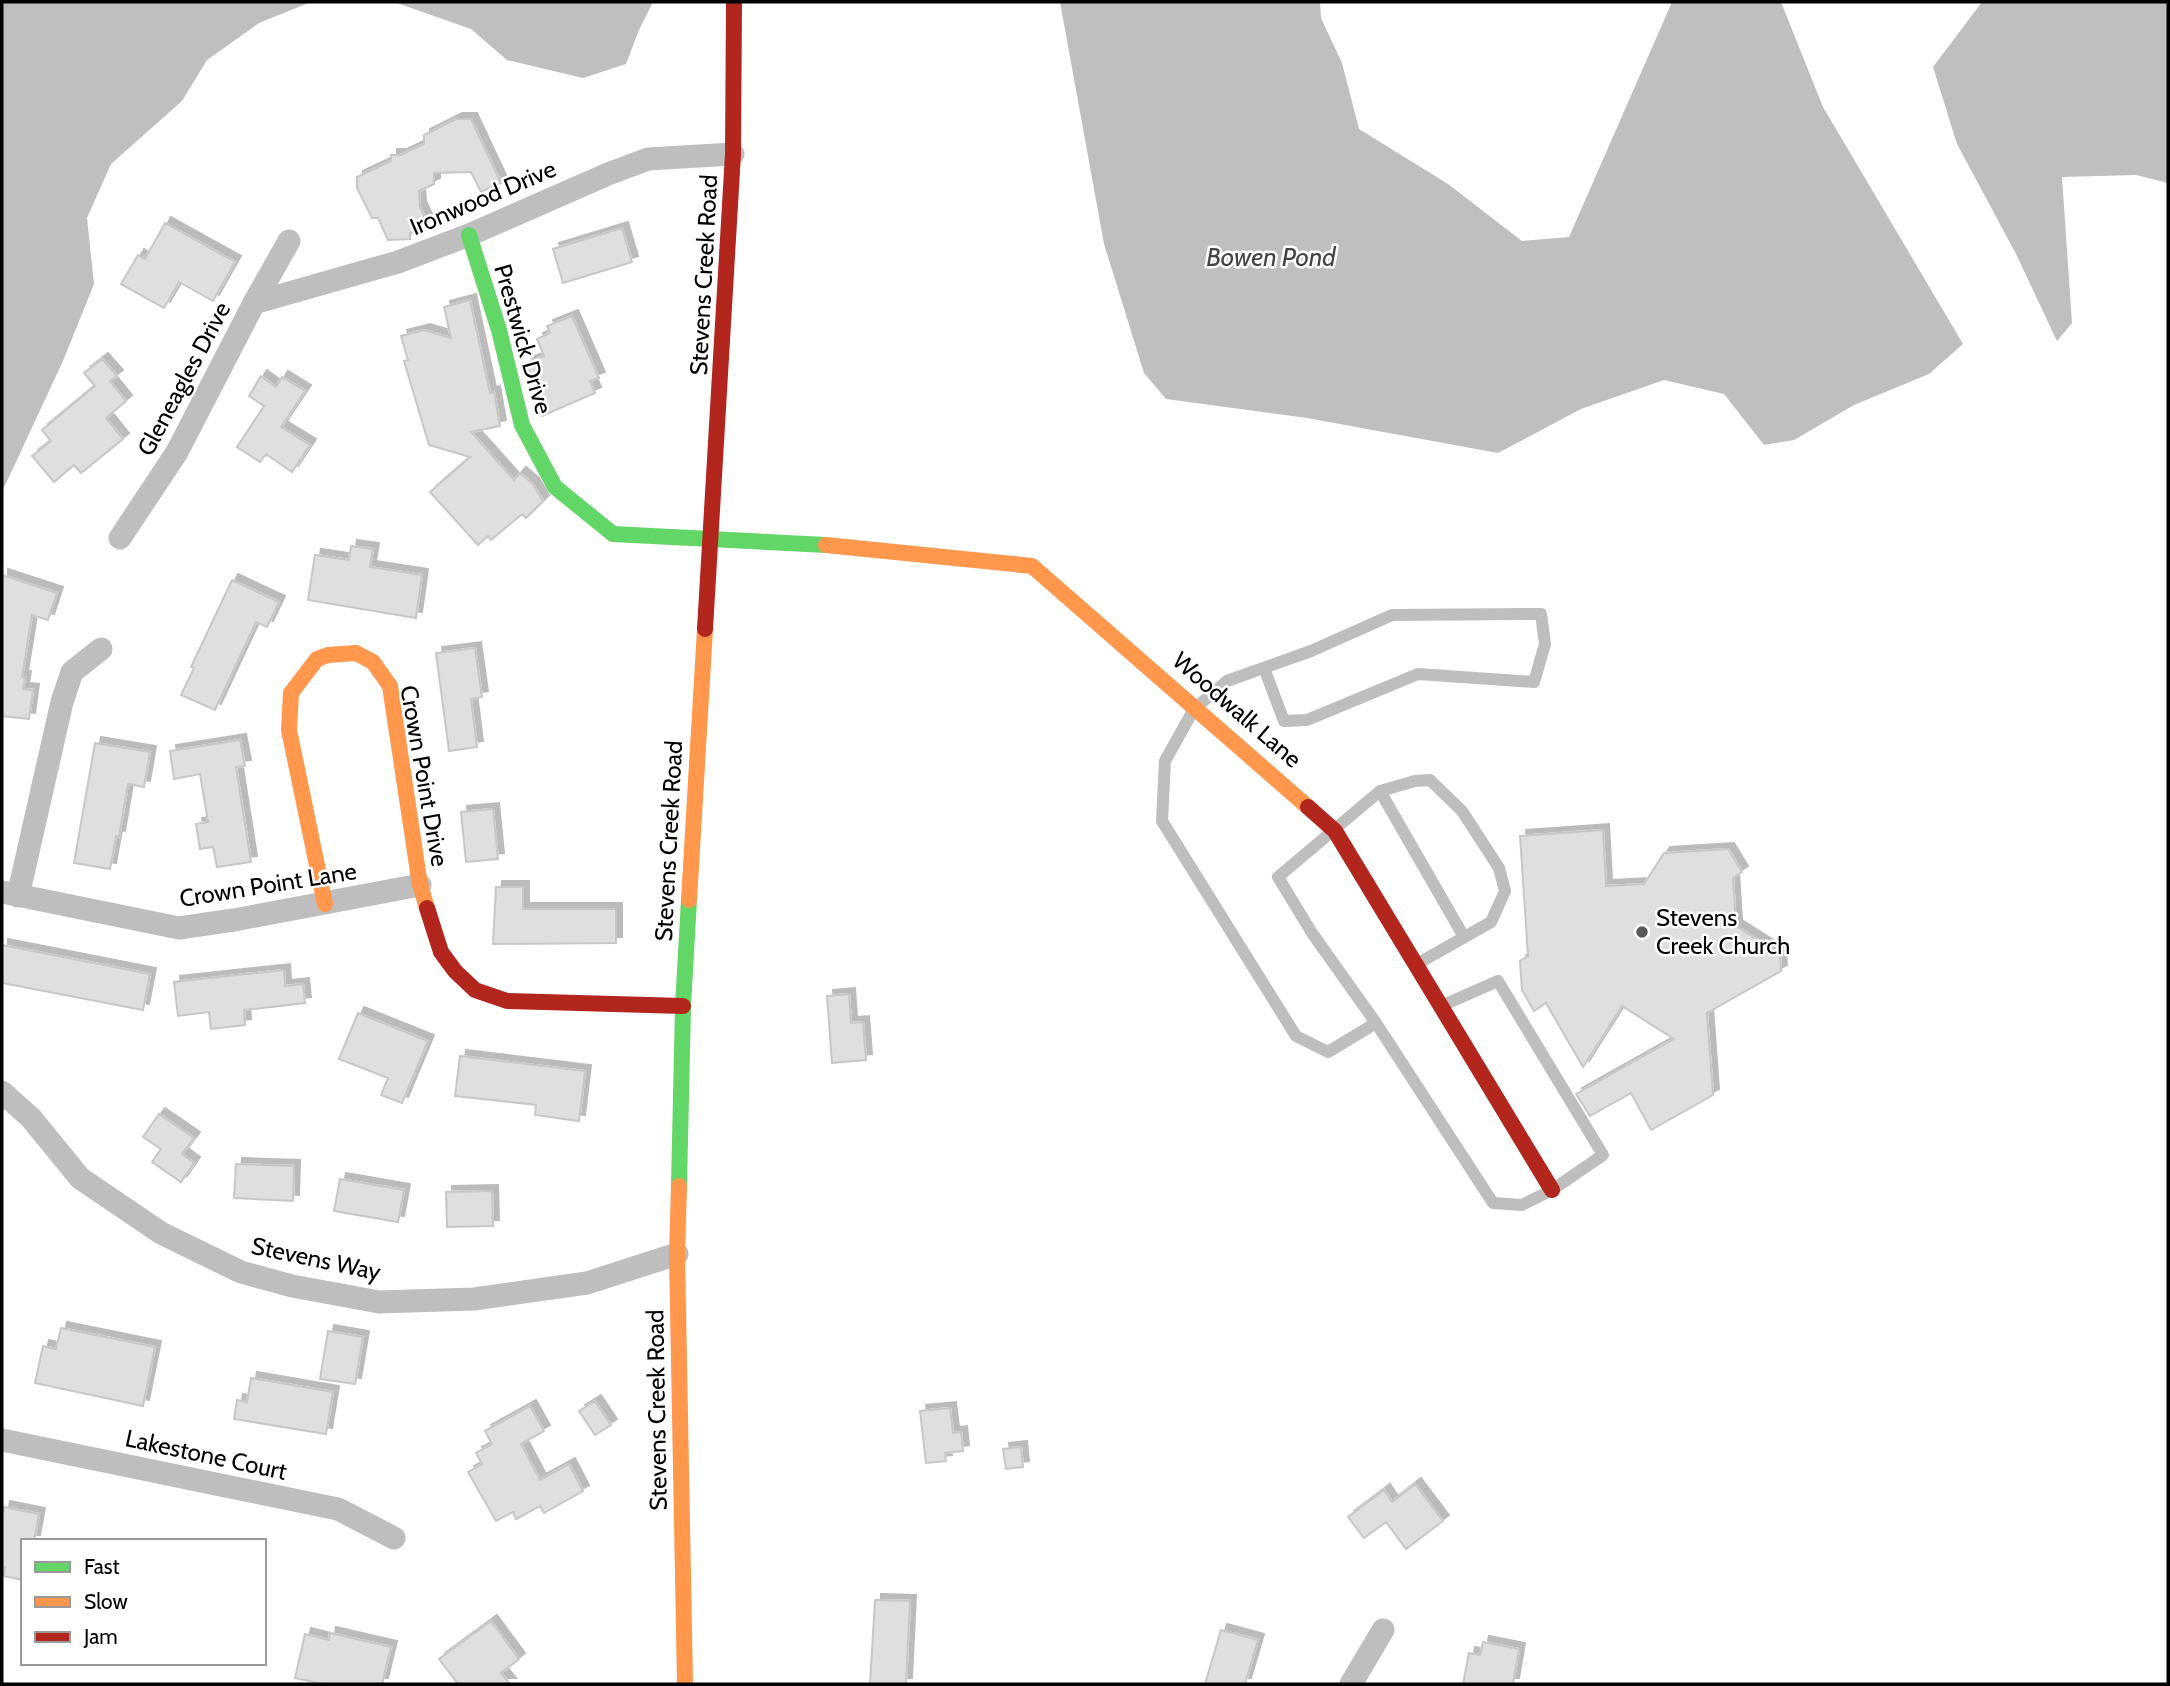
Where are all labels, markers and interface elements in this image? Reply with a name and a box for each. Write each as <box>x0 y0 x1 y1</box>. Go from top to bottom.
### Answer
street label: Ironwood Drive <box>405 154 560 241</box>
street label: Stevens Creek Road <box>684 174 723 376</box>
water label: Bowen Pond <box>1206 241 1337 273</box>
street label: Prestwick Drive <box>488 261 559 417</box>
street label: Gleneagles Drive <box>131 297 236 461</box>
street label: Woodwalk Lane <box>1167 646 1308 774</box>
street label: Crown Point Drive <box>394 683 455 869</box>
street label: Stevens Creek Road <box>649 740 688 942</box>
street label: Crown Point Lane <box>177 856 359 913</box>
place label: Stevens Creek Church <box>1656 903 1790 960</box>
marker: Stevens Creek Church <box>1634 924 1650 940</box>
street label: Stevens Way <box>249 1231 383 1286</box>
street label: Stevens Creek Road <box>640 1309 673 1511</box>
street label: Lakestone Court <box>123 1423 289 1486</box>
legend <box>21 1539 266 1665</box>
text: Fast <box>84 1554 120 1579</box>
text: Slow <box>84 1589 128 1614</box>
text: Jam <box>83 1624 118 1649</box>

